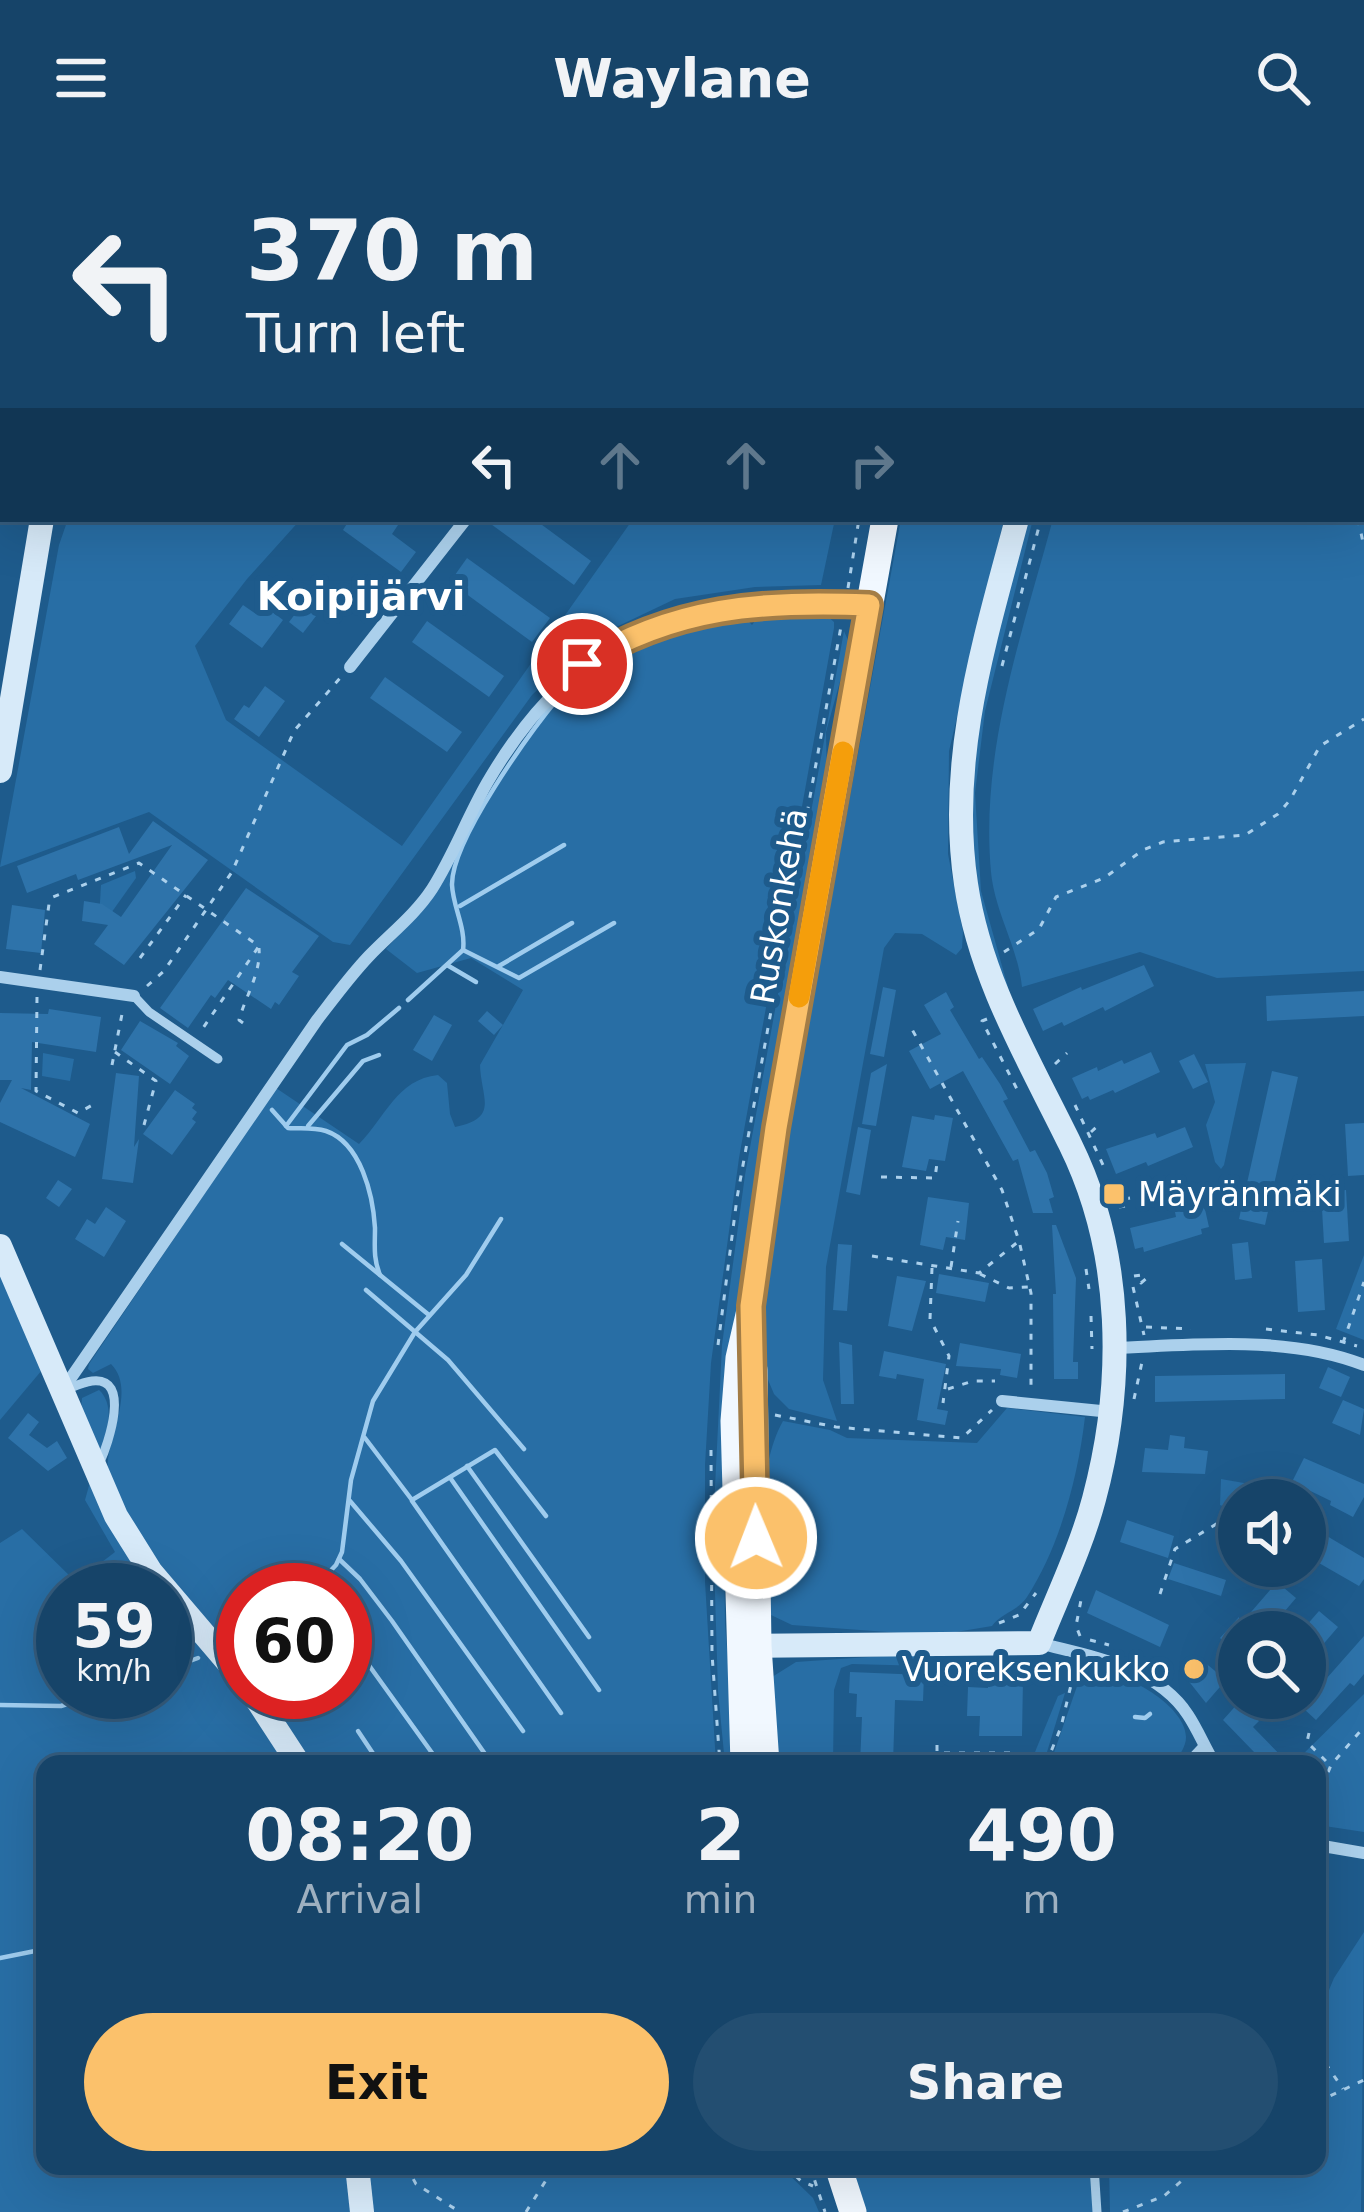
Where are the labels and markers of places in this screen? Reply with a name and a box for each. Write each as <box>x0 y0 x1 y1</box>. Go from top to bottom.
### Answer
pin <box>531 613 633 715</box>
place label: Mäyränmäki <box>1138 1175 1342 1214</box>
marker: Mäyränmäki <box>1101 1181 1127 1207</box>
place label: Vuoreksenkukko <box>902 1650 1170 1689</box>
marker: Vuoreksenkukko <box>1181 1656 1207 1682</box>

